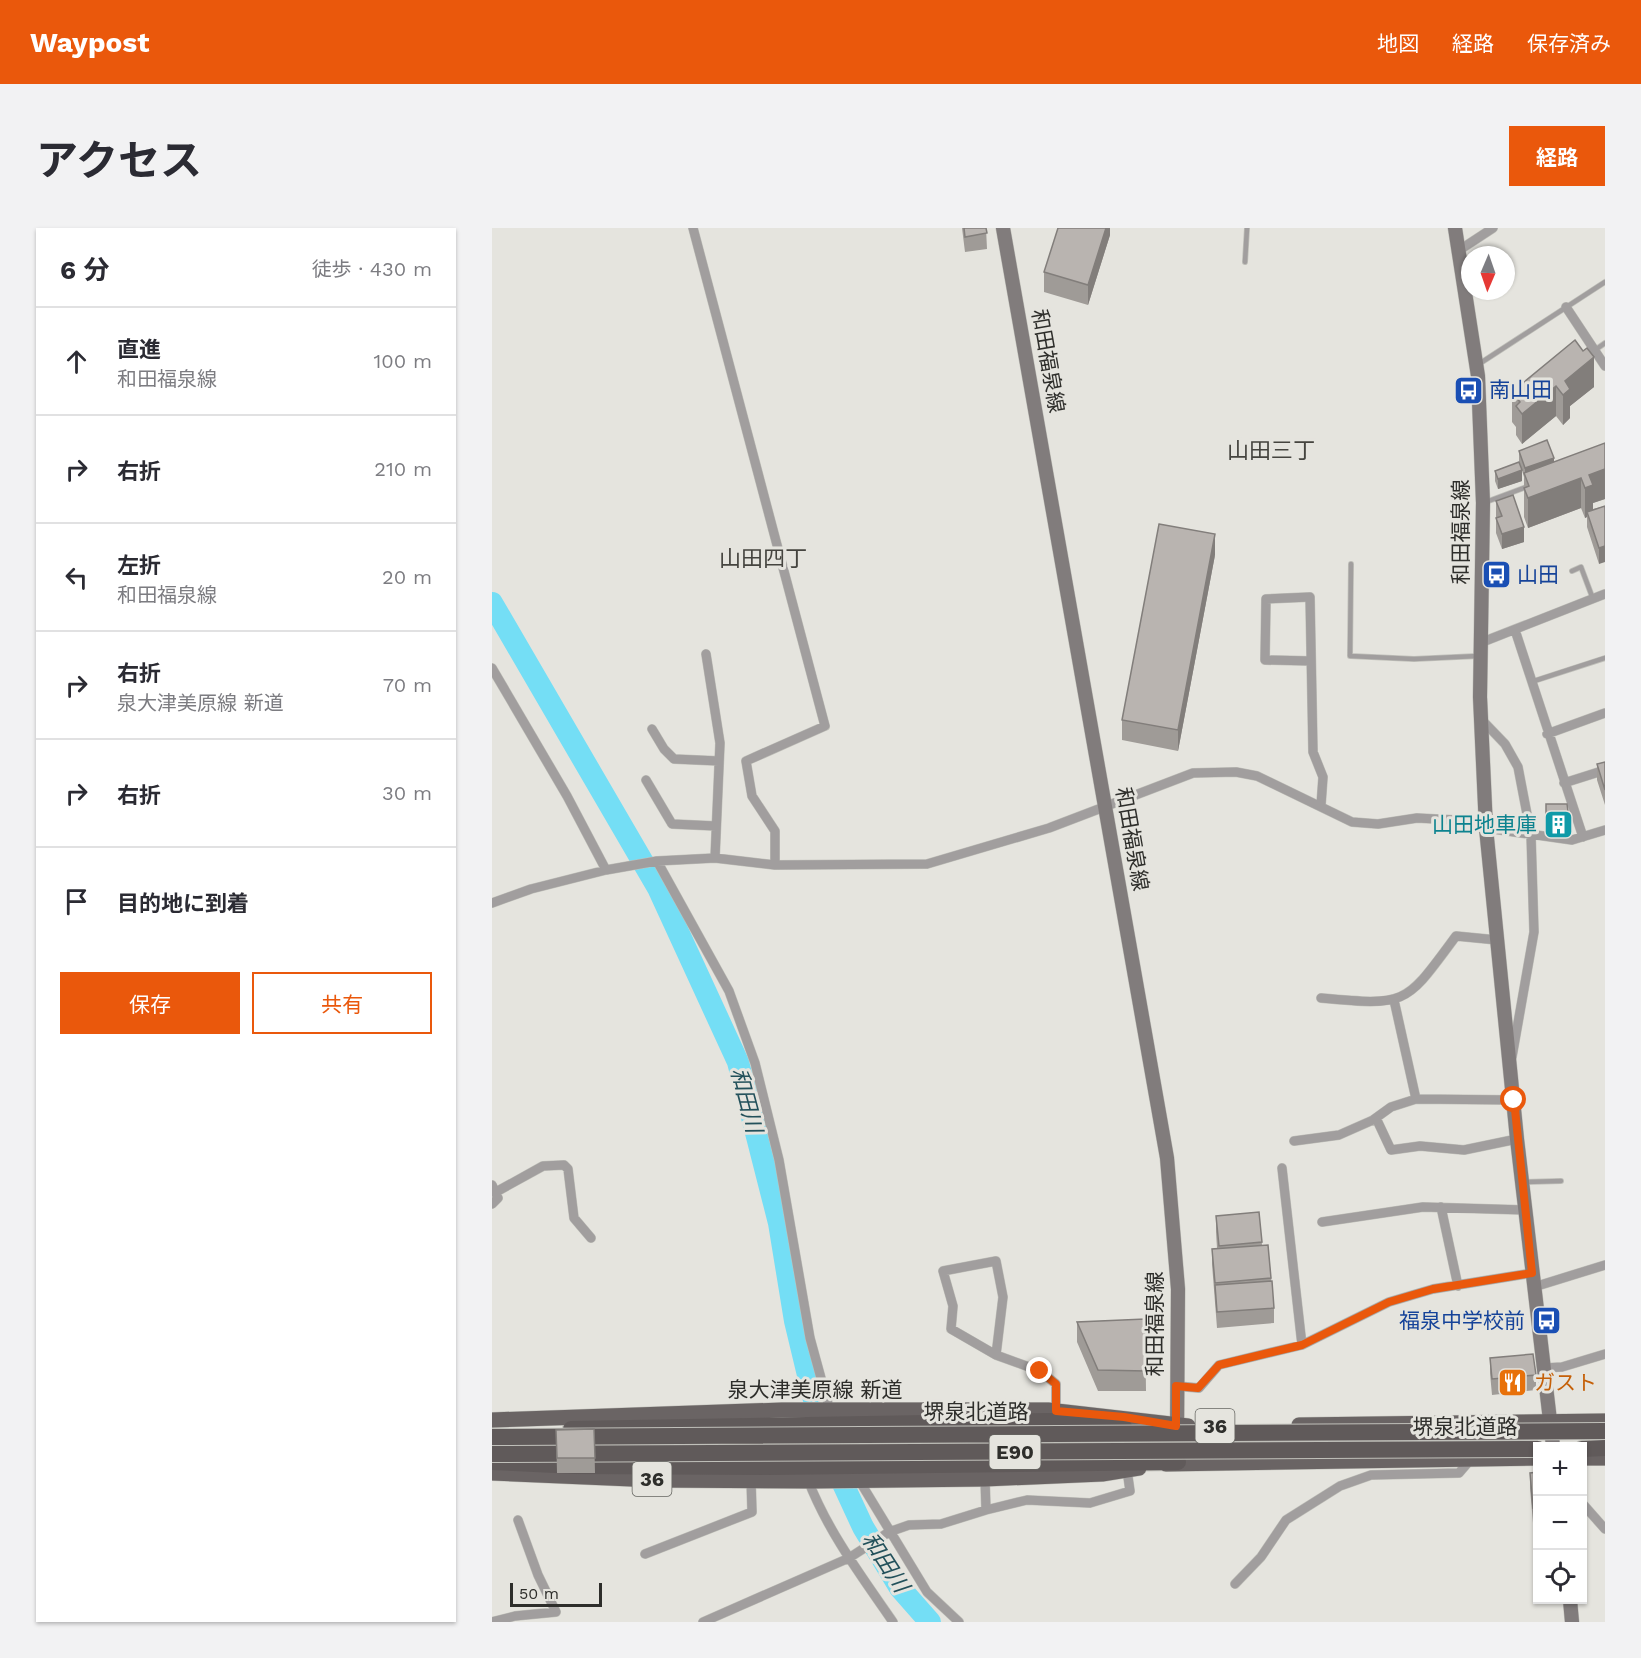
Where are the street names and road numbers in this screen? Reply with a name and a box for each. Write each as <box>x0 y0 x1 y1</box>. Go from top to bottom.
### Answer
street label: 和田福泉線 <box>1027 307 1070 415</box>
street label: 和田福泉線 <box>1448 480 1473 585</box>
street label: 和田福泉線 <box>1111 785 1154 893</box>
street label: 和田福泉線 <box>1142 1272 1167 1377</box>
street label: 泉大津美原線 新道 <box>727 1377 903 1402</box>
street label: 堺泉北道路 <box>924 1399 1029 1424</box>
road number: 36 <box>1196 1409 1234 1443</box>
street label: 堺泉北道路 <box>1413 1414 1518 1439</box>
road number: E90 <box>990 1435 1040 1469</box>
road number: 36 <box>632 1462 672 1496</box>

